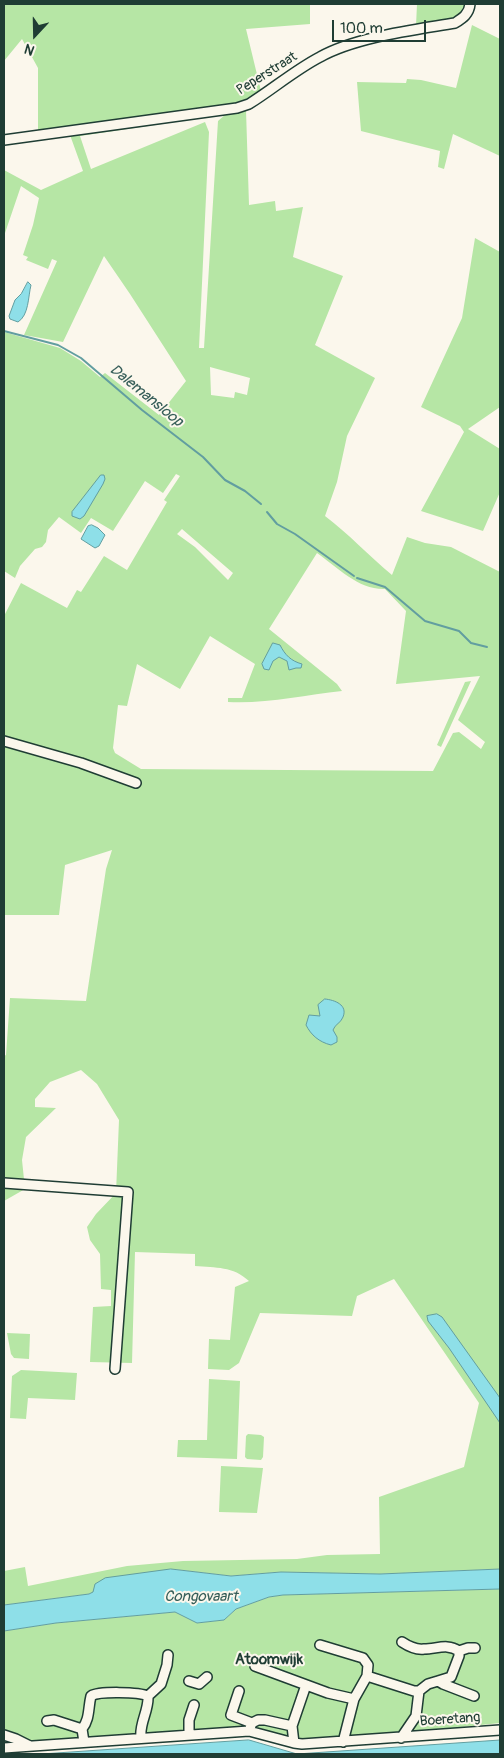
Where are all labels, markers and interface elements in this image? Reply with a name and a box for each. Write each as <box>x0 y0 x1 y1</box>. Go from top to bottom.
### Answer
north arrow <box>10 10 60 60</box>
scale bar <box>334 10 428 42</box>
text: 100 m <box>340 19 383 38</box>
text: N <box>22 40 37 59</box>
street label: Peperstraat <box>234 49 300 99</box>
water label: Dalemansloop <box>106 361 186 431</box>
water label: Congovaart <box>164 1588 238 1606</box>
district label: Atoomwijk <box>235 1651 303 1669</box>
street label: Boeretang <box>419 1710 481 1730</box>

